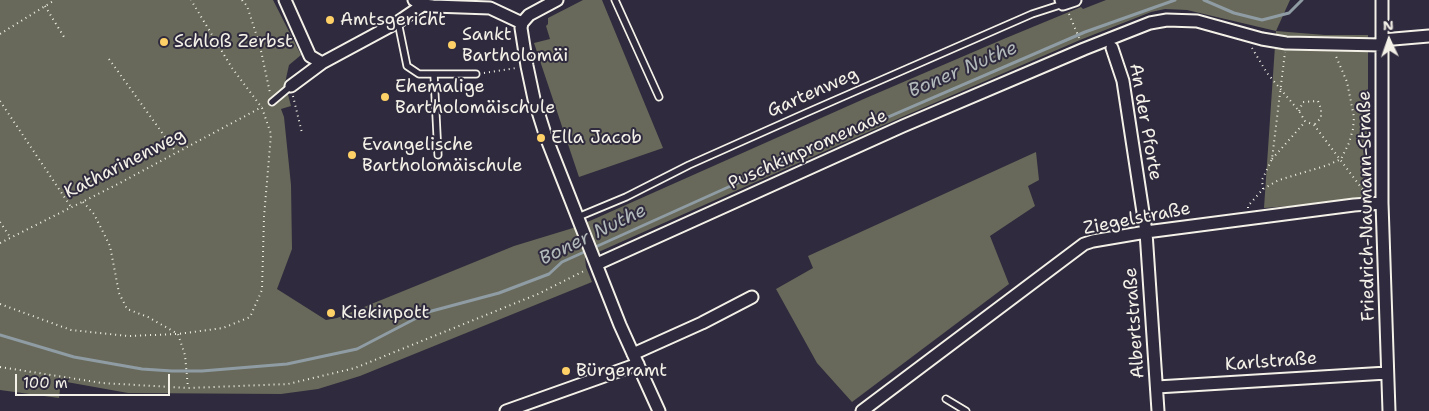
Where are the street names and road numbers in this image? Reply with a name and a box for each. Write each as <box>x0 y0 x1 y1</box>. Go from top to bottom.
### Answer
street label: An der Pforte <box>1124 62 1166 182</box>
street label: Gartenweg <box>764 63 862 123</box>
street label: Friedrich-Naumann-Straße <box>1354 90 1380 322</box>
street label: Puschkinpromenade <box>725 105 891 195</box>
street label: Katharinenweg <box>61 124 189 204</box>
street label: Ziegelstraße <box>1082 198 1192 240</box>
street label: Albertstraße <box>1120 267 1150 379</box>
street label: Karlstraße <box>1224 348 1318 376</box>

